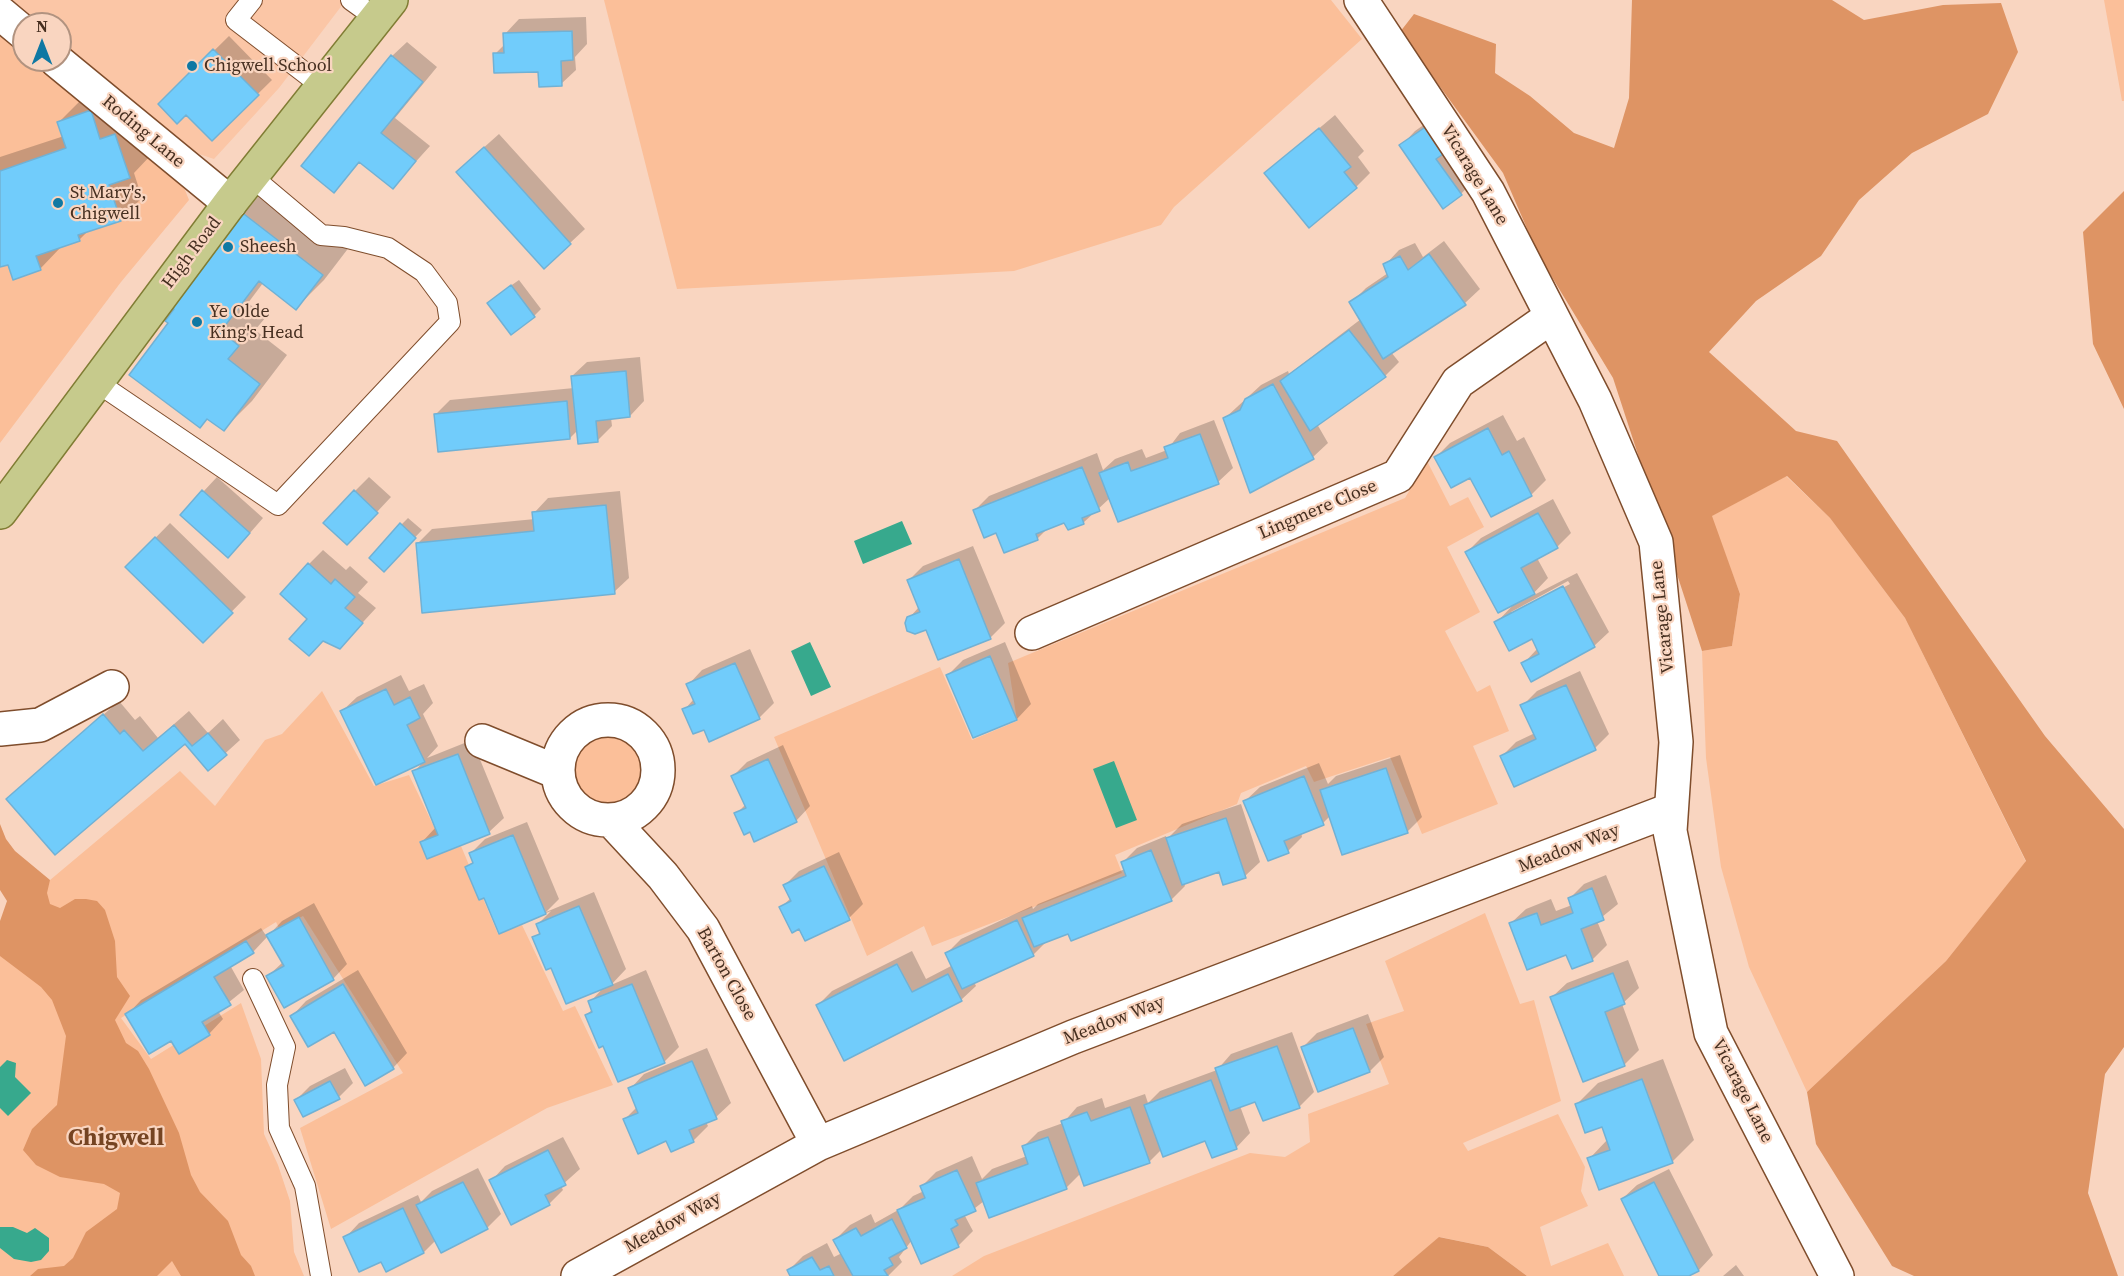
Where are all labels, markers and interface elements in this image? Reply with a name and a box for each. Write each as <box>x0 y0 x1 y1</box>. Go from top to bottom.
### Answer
north arrow <box>12 12 72 72</box>
text: N <box>36 15 48 37</box>
place label: Chigwell School <box>204 55 332 77</box>
marker: Chigwell School <box>185 59 199 73</box>
street label: Roding Lane <box>97 91 189 173</box>
street label: Vicarage Lane <box>1435 121 1513 229</box>
place label: St Mary's, Chigwell <box>70 182 147 224</box>
marker: St Mary's, Chigwell <box>51 196 65 210</box>
street label: High Road <box>158 213 226 293</box>
place label: Sheesh <box>240 236 297 258</box>
marker: Sheesh <box>221 240 235 254</box>
place label: Ye Olde King's Head <box>209 301 304 344</box>
marker: Ye Olde King's Head <box>190 315 204 329</box>
street label: Lingmere Close <box>1256 475 1380 545</box>
street label: Vicarage Lane <box>1646 559 1680 675</box>
street label: Meadow Way <box>1515 820 1623 878</box>
street label: Barton Close <box>692 924 760 1024</box>
street label: Meadow Way <box>1060 992 1168 1050</box>
street label: Vicarage Lane <box>1707 1035 1777 1147</box>
district label: Chigwell <box>68 1125 164 1153</box>
street label: Meadow Way <box>621 1188 725 1258</box>

